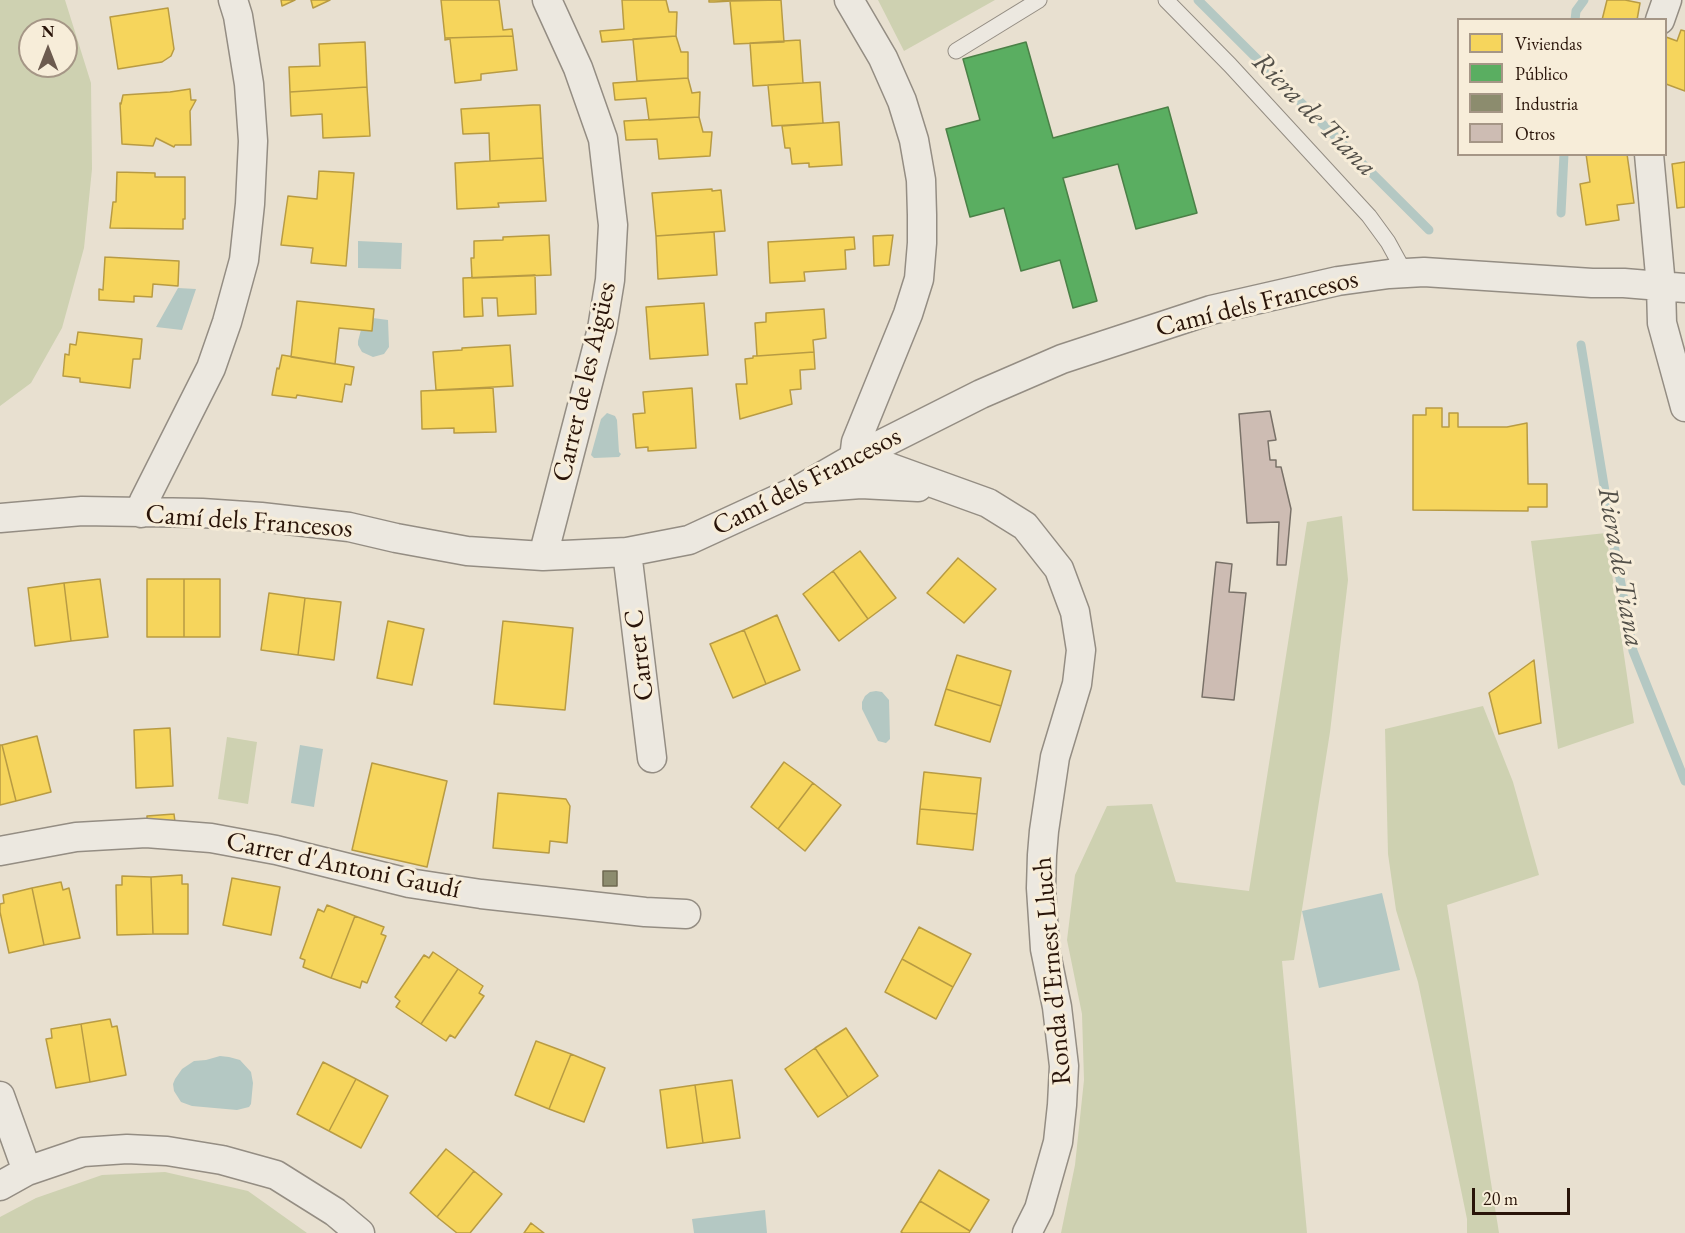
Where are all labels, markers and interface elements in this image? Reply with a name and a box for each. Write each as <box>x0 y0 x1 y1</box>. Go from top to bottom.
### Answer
north arrow <box>18 18 78 78</box>
legend <box>1457 18 1667 156</box>
text: N <box>42 21 54 42</box>
text: Viviendas <box>1515 32 1582 55</box>
water label: Riera de Tiana <box>1245 46 1383 184</box>
text: Público <box>1515 62 1568 85</box>
text: Industria <box>1515 92 1578 115</box>
text: Otros <box>1515 122 1555 145</box>
street label: Camí dels Francesos <box>1152 263 1362 345</box>
street label: Carrer de les Aigües <box>546 279 624 485</box>
street label: Camí dels Francesos <box>707 420 907 544</box>
water label: Riera de Tiana <box>1589 484 1651 650</box>
street label: Camí dels Francesos <box>144 499 354 545</box>
street label: Carrer C <box>618 607 662 703</box>
street label: Carrer d'Antoni Gaudí <box>223 825 463 907</box>
street label: Ronda d'Ernest Lluch <box>1027 856 1079 1086</box>
scale bar <box>1475 1176 1572 1214</box>
text: 20 m <box>1483 1187 1518 1210</box>

